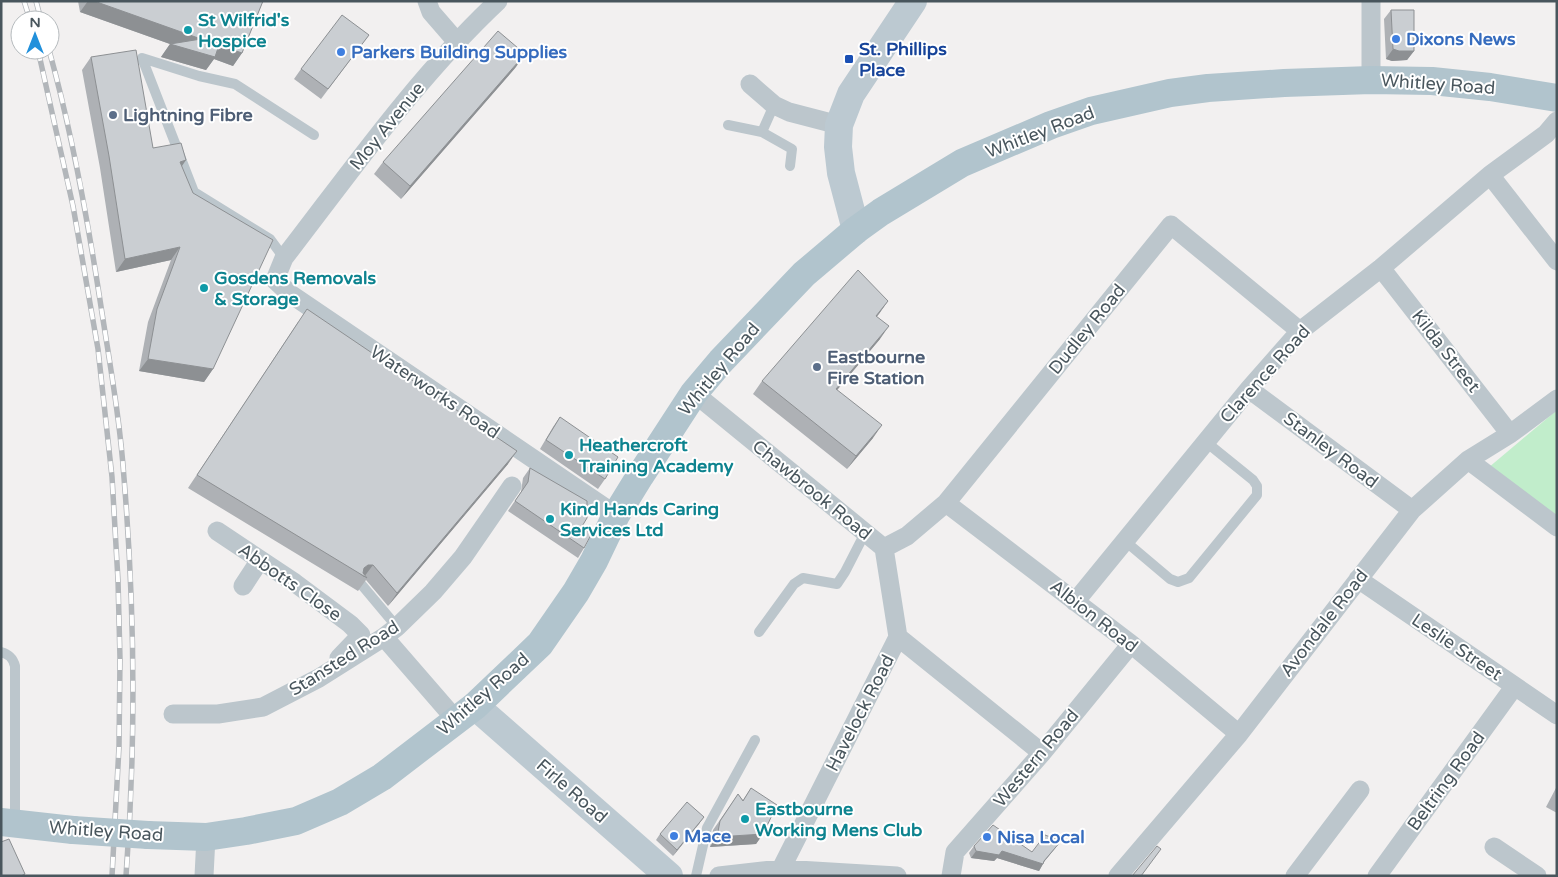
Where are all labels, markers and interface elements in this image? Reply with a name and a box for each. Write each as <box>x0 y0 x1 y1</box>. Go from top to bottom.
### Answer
place label: St Wilfrid's Hospice <box>198 9 290 52</box>
north arrow <box>10 10 60 60</box>
text: N <box>29 14 41 31</box>
marker: St Wilfrid's Hospice <box>182 24 194 36</box>
place label: Dixons News <box>1406 28 1516 50</box>
marker: Dixons News <box>1390 33 1402 45</box>
place label: St. Phillips Place <box>859 38 947 81</box>
place label: Parkers Building Supplies <box>351 41 568 63</box>
marker: Parkers Building Supplies <box>335 46 347 58</box>
marker: St. Phillips Place <box>843 53 855 65</box>
street label: Whitley Road <box>1380 69 1496 99</box>
street label: Moy Avenue <box>345 78 429 174</box>
street label: Whitley Road <box>983 101 1097 163</box>
place label: Lightning Fibre <box>123 104 253 126</box>
marker: Lightning Fibre <box>107 109 119 121</box>
place label: Gosdens Removals & Storage <box>214 267 376 310</box>
street label: Dudley Road <box>1044 279 1130 379</box>
marker: Gosdens Removals & Storage <box>198 282 210 294</box>
street label: Kilda Street <box>1407 305 1485 397</box>
street label: Whitley Road <box>674 318 764 420</box>
street label: Clarence Road <box>1215 320 1315 428</box>
street label: Waterworks Road <box>366 341 504 443</box>
place label: Eastbourne Fire Station <box>827 346 925 389</box>
marker: Eastbourne Fire Station <box>811 361 823 373</box>
street label: Stanley Road <box>1279 407 1383 493</box>
place label: Heathercroft Training Academy <box>578 434 734 477</box>
street label: Chawbrook Road <box>748 435 876 545</box>
marker: Heathercroft Training Academy <box>563 449 575 461</box>
place label: Kind Hands Caring Services Ltd <box>560 498 719 541</box>
marker: Kind Hands Caring Services Ltd <box>544 513 556 525</box>
street label: Abbotts Close <box>234 538 346 626</box>
street label: Avondale Road <box>1275 565 1373 681</box>
street label: Albion Road <box>1046 575 1142 657</box>
street label: Leslie Street <box>1408 609 1507 685</box>
street label: Stansted Road <box>285 615 403 701</box>
street label: Whitley Road <box>433 648 533 740</box>
street label: Havelock Road <box>821 651 899 775</box>
street label: Western Road <box>989 705 1083 811</box>
street label: Beltring Road <box>1403 727 1489 835</box>
street label: Firle Road <box>532 754 612 828</box>
place label: Eastbourne Working Mens Club <box>755 798 922 841</box>
marker: Eastbourne Working Mens Club <box>739 813 751 825</box>
street label: Whitley Road <box>48 816 164 846</box>
place label: Mace <box>684 825 731 847</box>
place label: Nisa Local <box>997 826 1085 848</box>
marker: Mace <box>668 830 680 842</box>
marker: Nisa Local <box>981 831 993 843</box>

